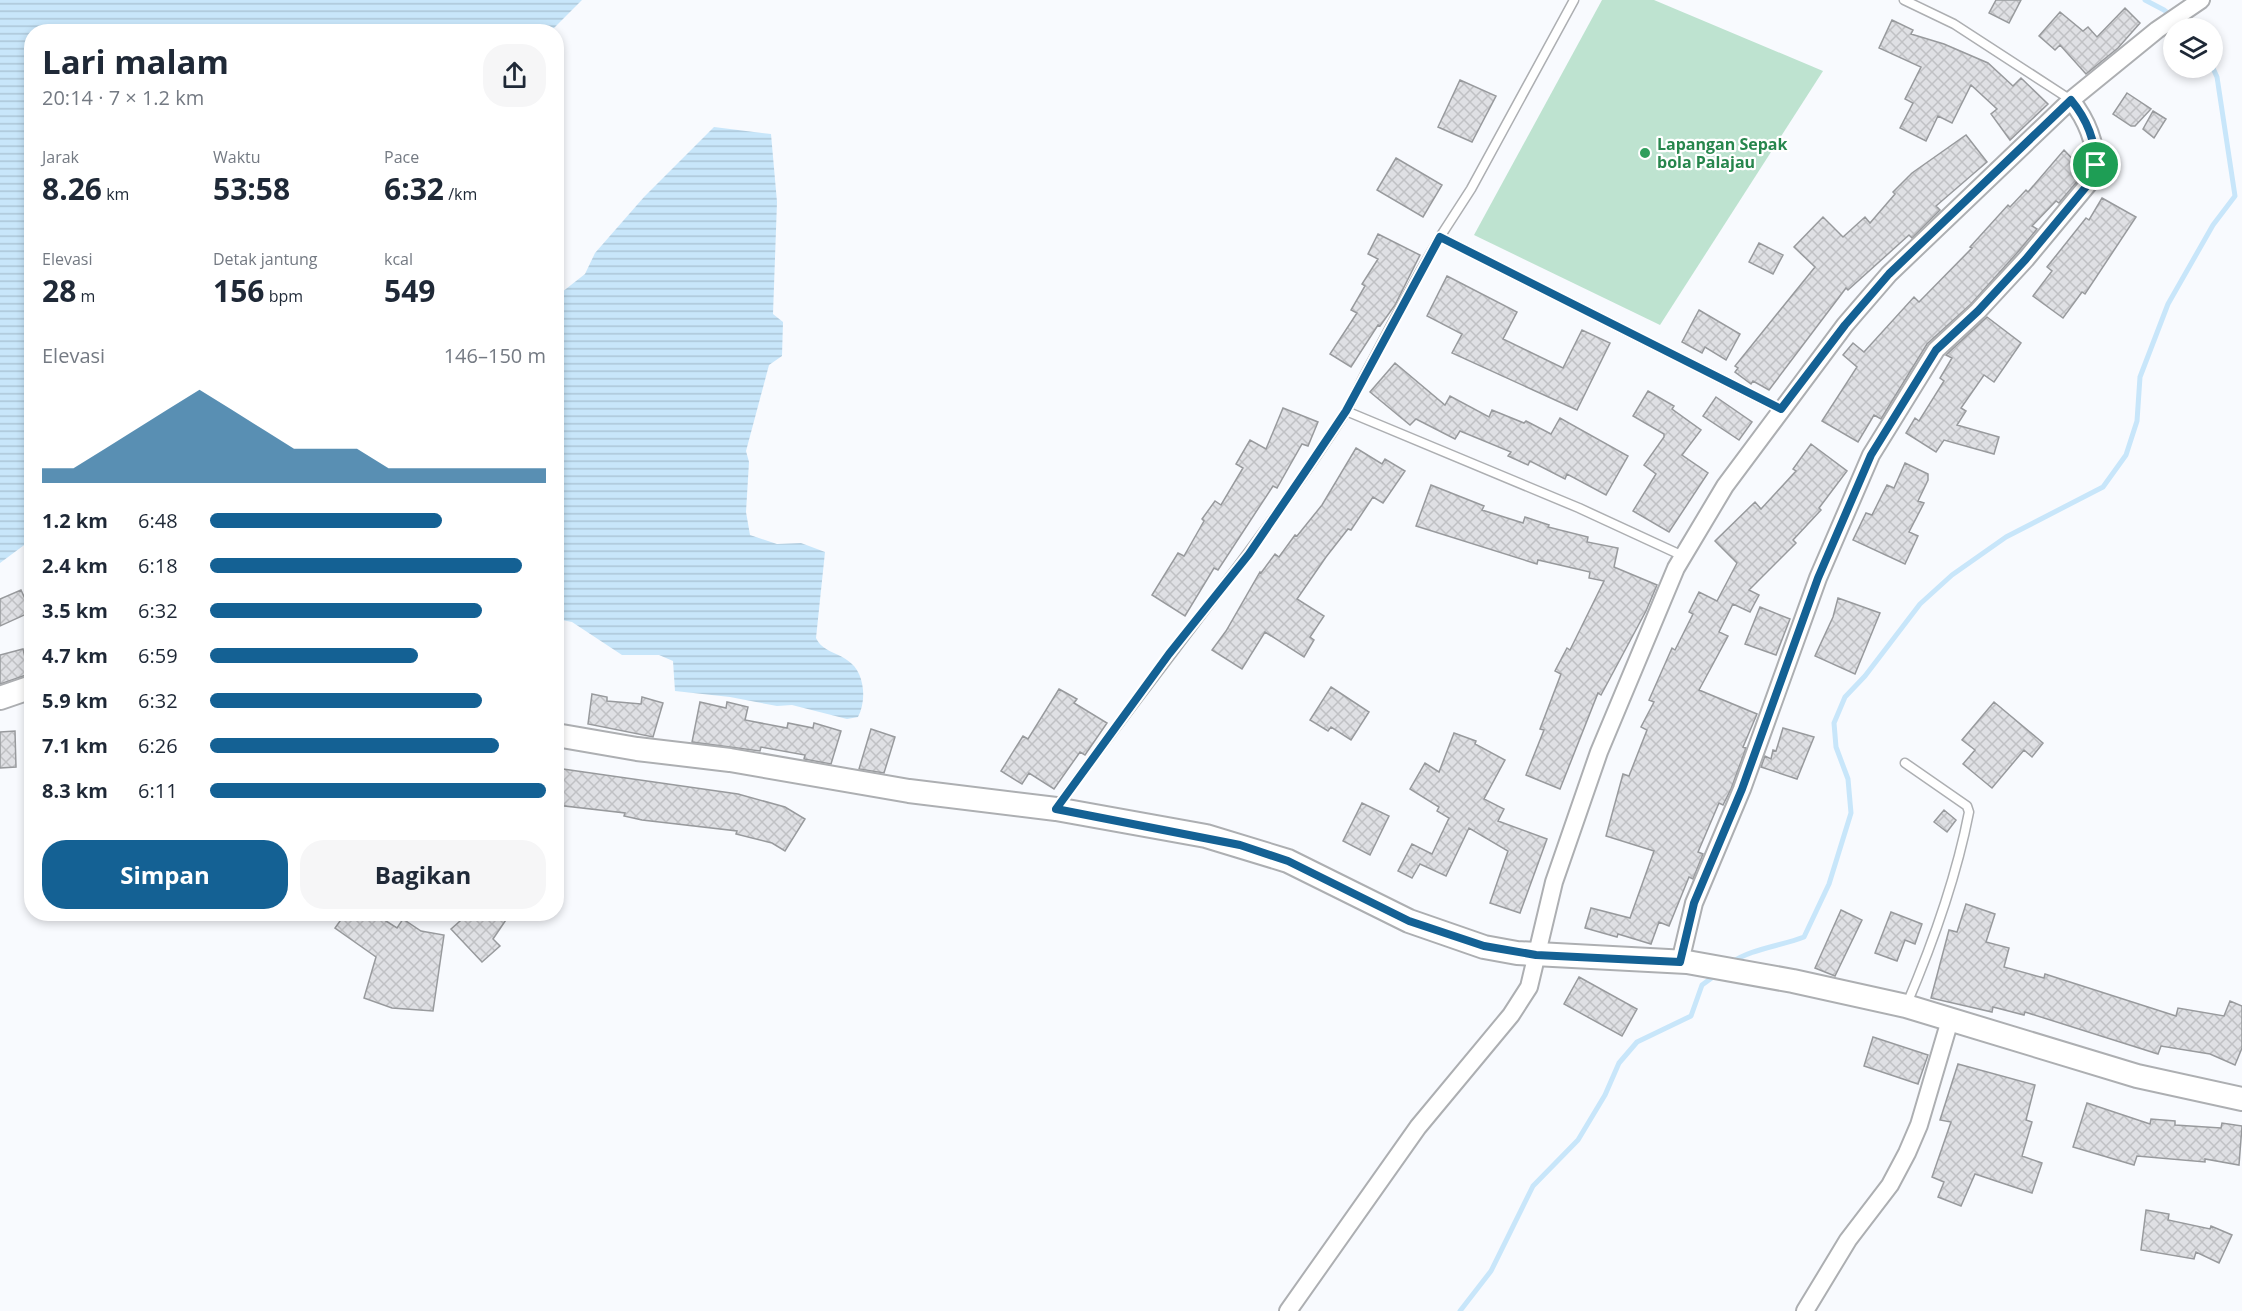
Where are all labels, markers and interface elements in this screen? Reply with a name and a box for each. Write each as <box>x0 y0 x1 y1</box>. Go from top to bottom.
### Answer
map controls <box>2163 18 2223 78</box>
button: layers <box>2163 18 2223 78</box>
text: Lari malam <box>42 39 229 84</box>
button: share <box>483 44 546 107</box>
text: 20:14 · 7 × 1.2 km <box>42 84 204 111</box>
place label: Lapangan Sepak bola Palajau <box>1657 133 1787 173</box>
pin <box>2070 139 2121 190</box>
text: Jarak <box>42 146 79 168</box>
text: Waktu <box>213 146 261 168</box>
text: Pace <box>384 146 419 168</box>
marker: Lapangan Sepak bola Palajau <box>1638 146 1652 160</box>
icon: arrive <box>2079 148 2112 181</box>
text: 8.26 <box>42 168 102 209</box>
text: 53:58 <box>213 168 290 209</box>
text: 6:32 <box>384 168 444 209</box>
text: km <box>102 183 129 205</box>
text: /km <box>444 183 477 205</box>
text: Elevasi <box>42 248 92 270</box>
text: Detak jantung <box>213 248 318 270</box>
text: kcal <box>384 248 413 270</box>
text: 28 <box>42 270 76 311</box>
text: 156 <box>213 270 264 311</box>
text: 549 <box>384 270 435 311</box>
text: m <box>76 285 95 307</box>
text: bpm <box>264 285 303 307</box>
text: Elevasi <box>42 342 105 369</box>
text: 146–150 m <box>444 342 546 369</box>
text: 1.2 km <box>42 507 108 534</box>
text: 6:48 <box>138 507 178 534</box>
text: 2.4 km <box>42 552 108 579</box>
text: 6:18 <box>138 552 178 579</box>
text: 3.5 km <box>42 597 108 624</box>
text: 6:32 <box>138 597 178 624</box>
text: 4.7 km <box>42 642 108 669</box>
text: 6:59 <box>138 642 178 669</box>
text: 5.9 km <box>42 687 108 714</box>
text: 6:32 <box>138 687 178 714</box>
text: 7.1 km <box>42 732 108 759</box>
text: 6:26 <box>138 732 178 759</box>
text: 8.3 km <box>42 777 108 804</box>
text: 6:11 <box>138 777 178 804</box>
button: Simpan <box>42 840 288 909</box>
button: Bagikan <box>300 840 546 909</box>

